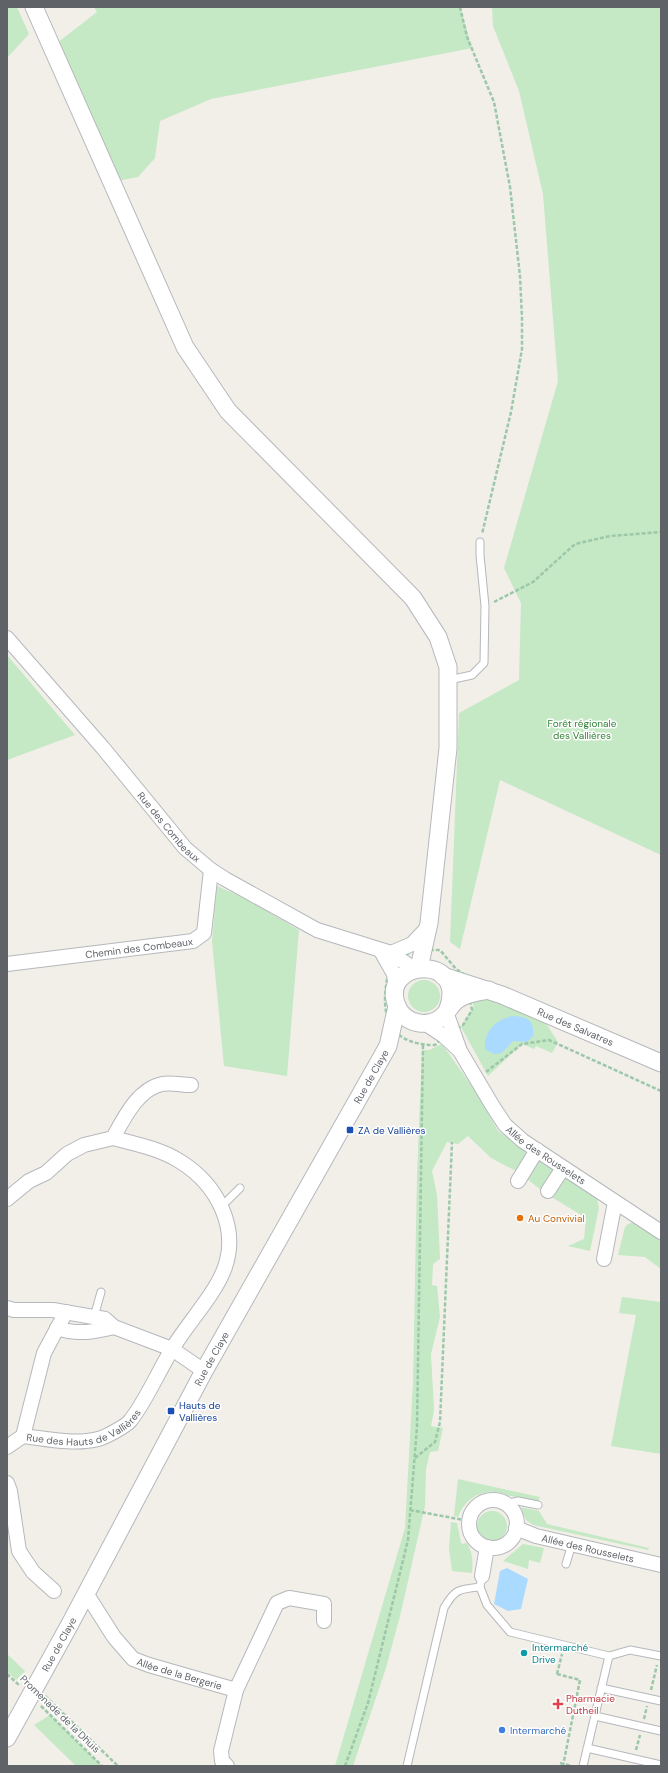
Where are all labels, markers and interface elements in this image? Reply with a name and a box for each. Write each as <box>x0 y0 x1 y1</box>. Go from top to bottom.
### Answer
park label: Forêt régionale des Vallières <box>548 717 617 742</box>
street label: Rue des Combeaux <box>135 789 203 865</box>
street label: Chemin des Combeaux <box>85 935 194 961</box>
street label: Rue des Salvatres <box>535 1004 616 1049</box>
street label: Rue de Claye <box>350 1047 391 1106</box>
street label: Allée des Rousselets <box>503 1123 588 1187</box>
place label: ZA de Vallières <box>358 1124 426 1137</box>
marker: ZA de Vallières <box>345 1125 355 1135</box>
place label: Au Convivial <box>528 1212 585 1225</box>
marker: Au Convivial <box>515 1213 525 1223</box>
street label: Rue de Claye <box>191 1329 232 1388</box>
place label: Hauts de Vallières <box>179 1399 221 1424</box>
street label: Rue des Hauts de Vallières <box>26 1406 143 1448</box>
marker: Hauts de Vallières <box>166 1406 176 1416</box>
street label: Allée des Rousselets <box>541 1531 636 1565</box>
street label: Rue de Claye <box>39 1615 79 1674</box>
place label: Intermarché Drive <box>532 1641 589 1666</box>
marker: Intermarché Drive <box>519 1648 529 1658</box>
street label: Allée de la Bergerie <box>135 1655 224 1692</box>
street label: Promenade de la Dhuis <box>17 1672 103 1756</box>
place label: Pharmacie Dutheil <box>566 1692 615 1717</box>
marker: Pharmacie Dutheil <box>553 1699 563 1709</box>
place label: Intermarché <box>510 1724 567 1737</box>
marker: Intermarché <box>497 1725 507 1735</box>

